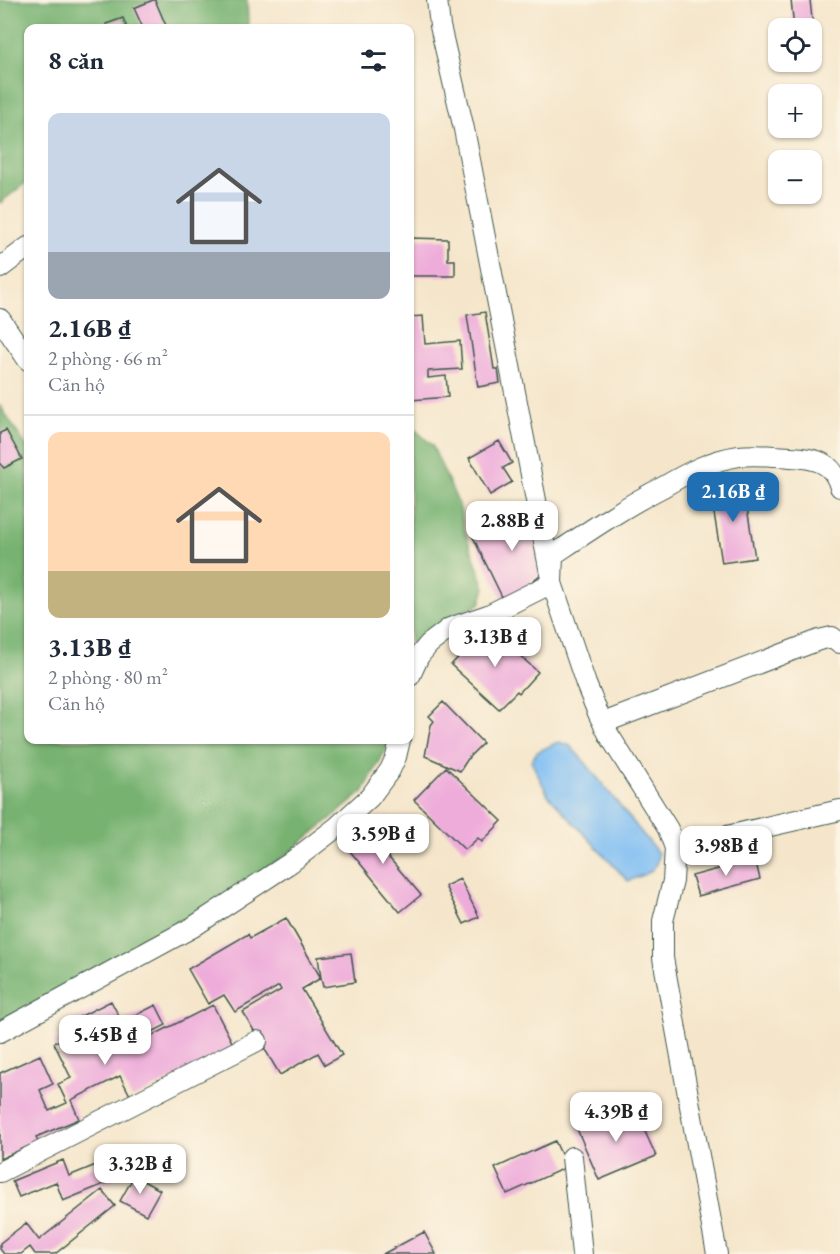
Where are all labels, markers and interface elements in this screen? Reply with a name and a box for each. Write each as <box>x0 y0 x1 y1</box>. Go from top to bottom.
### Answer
map controls <box>768 18 822 204</box>
button: locate <box>768 18 822 72</box>
text: 8 căn <box>48 43 104 77</box>
icon: filters <box>357 44 390 77</box>
button: + <box>768 84 822 138</box>
button: − <box>768 150 822 204</box>
icon: home <box>165 152 273 260</box>
text: 2.16B ₫ <box>48 311 131 345</box>
text: 2 phòng · 66 m² <box>48 345 168 371</box>
text: Căn hộ <box>48 371 105 397</box>
icon: home <box>165 471 273 579</box>
pin: 2.16B ₫ <box>678 472 788 523</box>
text: 2.16B ₫ <box>701 478 765 504</box>
pin: 2.88B ₫ <box>457 501 567 552</box>
text: 2.88B ₫ <box>480 507 544 533</box>
pin: 3.13B ₫ <box>440 617 550 668</box>
text: 3.13B ₫ <box>463 623 527 649</box>
text: 3.13B ₫ <box>48 630 131 664</box>
text: 2 phòng · 80 m² <box>48 664 168 690</box>
text: Căn hộ <box>48 690 105 716</box>
pin: 3.59B ₫ <box>328 814 438 865</box>
text: 3.59B ₫ <box>351 820 415 846</box>
pin: 3.98B ₫ <box>671 826 781 877</box>
text: 3.98B ₫ <box>694 832 758 858</box>
pin: 5.45B ₫ <box>50 1015 160 1066</box>
text: 5.45B ₫ <box>73 1021 137 1047</box>
pin: 4.39B ₫ <box>561 1092 671 1143</box>
text: 4.39B ₫ <box>584 1098 648 1124</box>
pin: 3.32B ₫ <box>85 1144 195 1195</box>
text: 3.32B ₫ <box>108 1150 172 1176</box>

